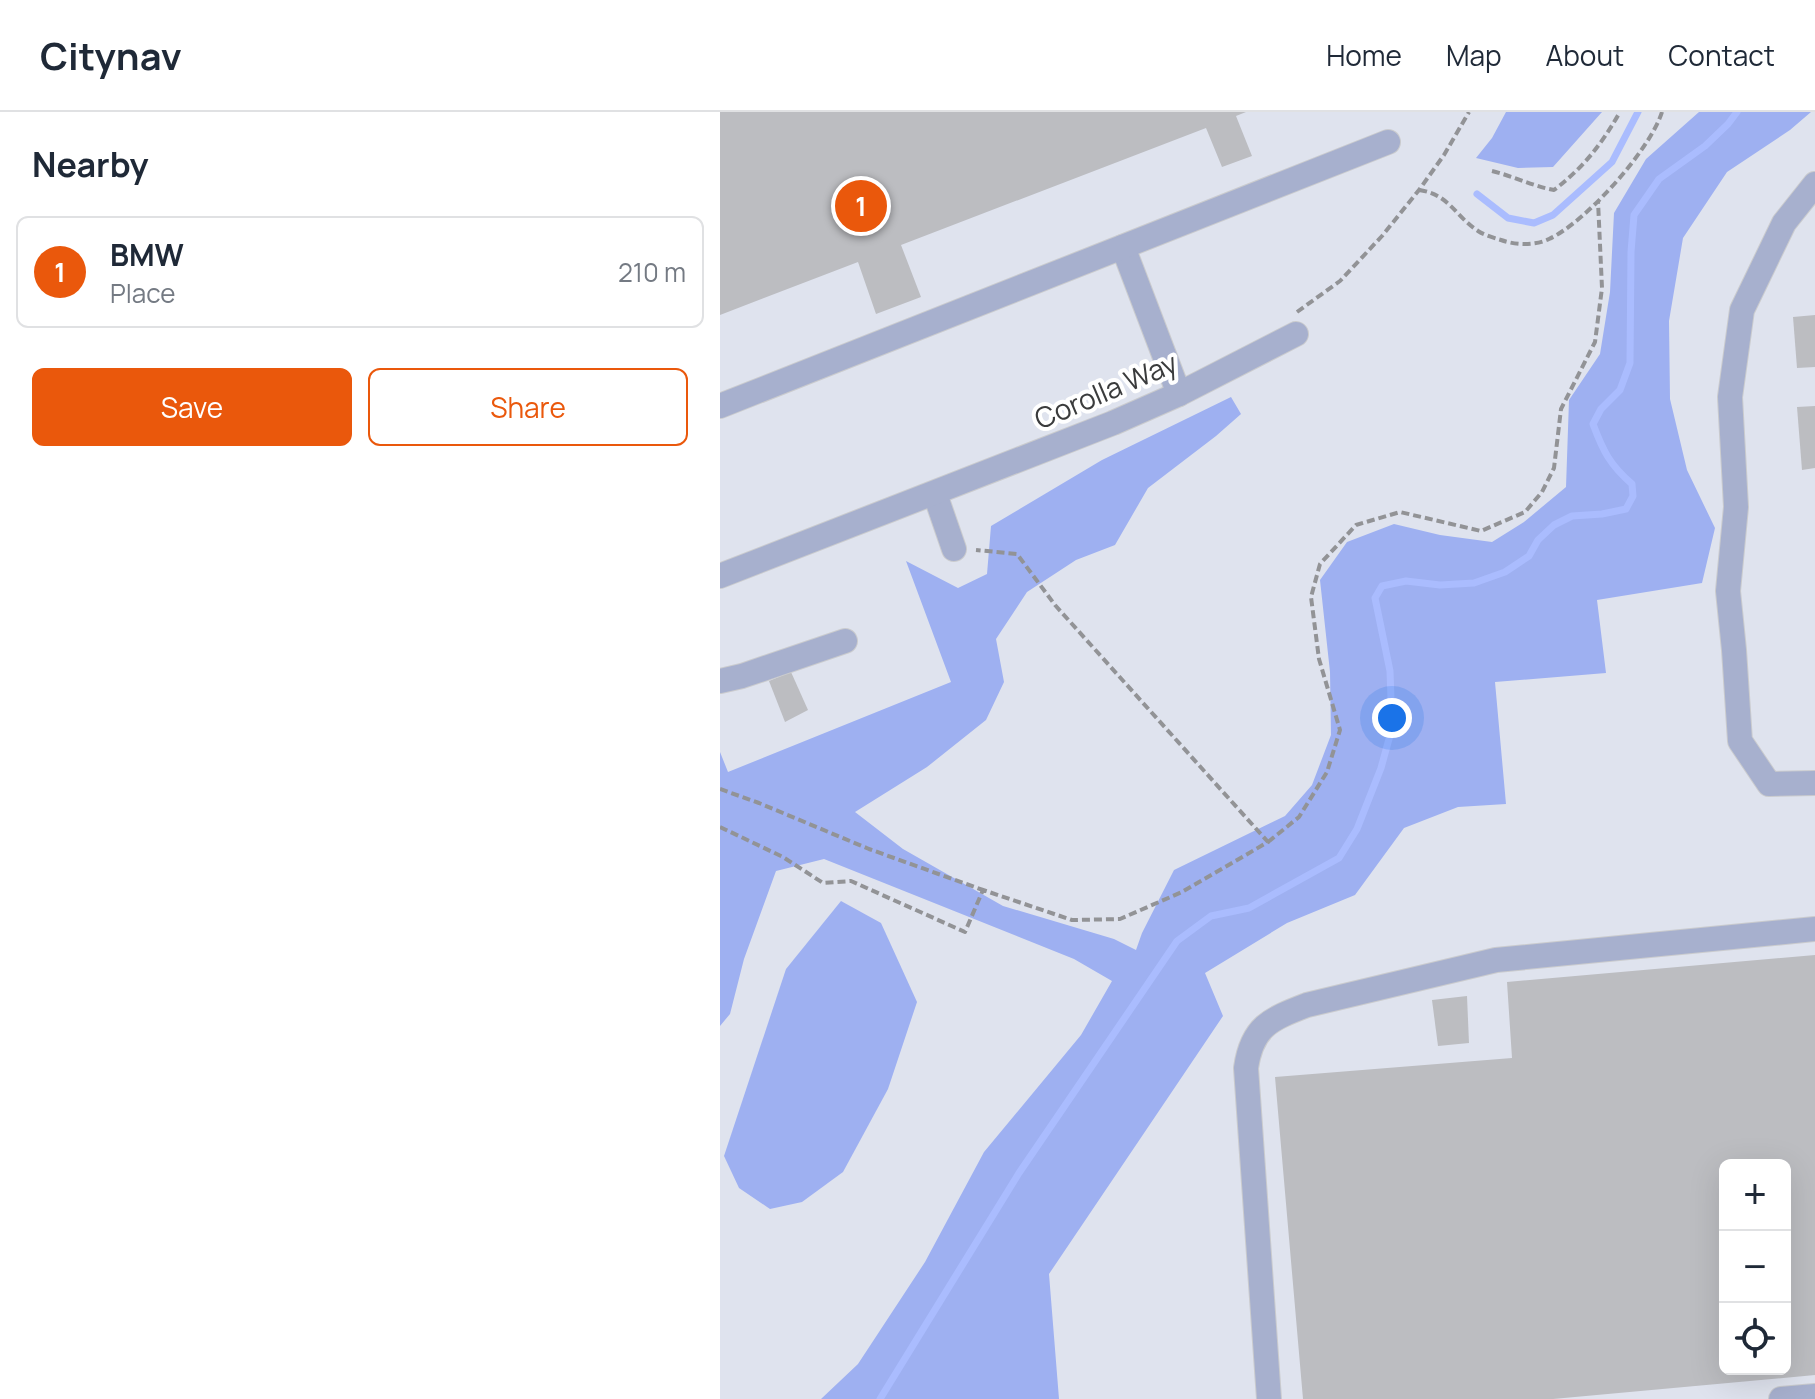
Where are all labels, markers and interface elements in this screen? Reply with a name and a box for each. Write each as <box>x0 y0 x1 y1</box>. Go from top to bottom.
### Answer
text: Citynav <box>40 29 182 81</box>
text: Home <box>1326 36 1402 74</box>
text: Map <box>1446 36 1502 74</box>
text: About <box>1546 36 1624 74</box>
text: Contact <box>1668 36 1775 74</box>
text: Nearby <box>32 141 148 187</box>
pin: 1 <box>835 176 887 236</box>
text: BMW <box>110 234 184 275</box>
text: 1 <box>54 254 66 290</box>
text: 210 m <box>618 254 686 290</box>
text: Place <box>110 275 175 311</box>
street label: Corolla Way <box>1028 343 1183 437</box>
button: Save <box>32 368 352 446</box>
button: Share <box>368 368 688 446</box>
your location <box>1372 698 1412 738</box>
map controls <box>1719 1159 1791 1375</box>
button: + <box>1719 1159 1791 1231</box>
button: − <box>1719 1231 1791 1303</box>
button: locate <box>1719 1303 1791 1375</box>

